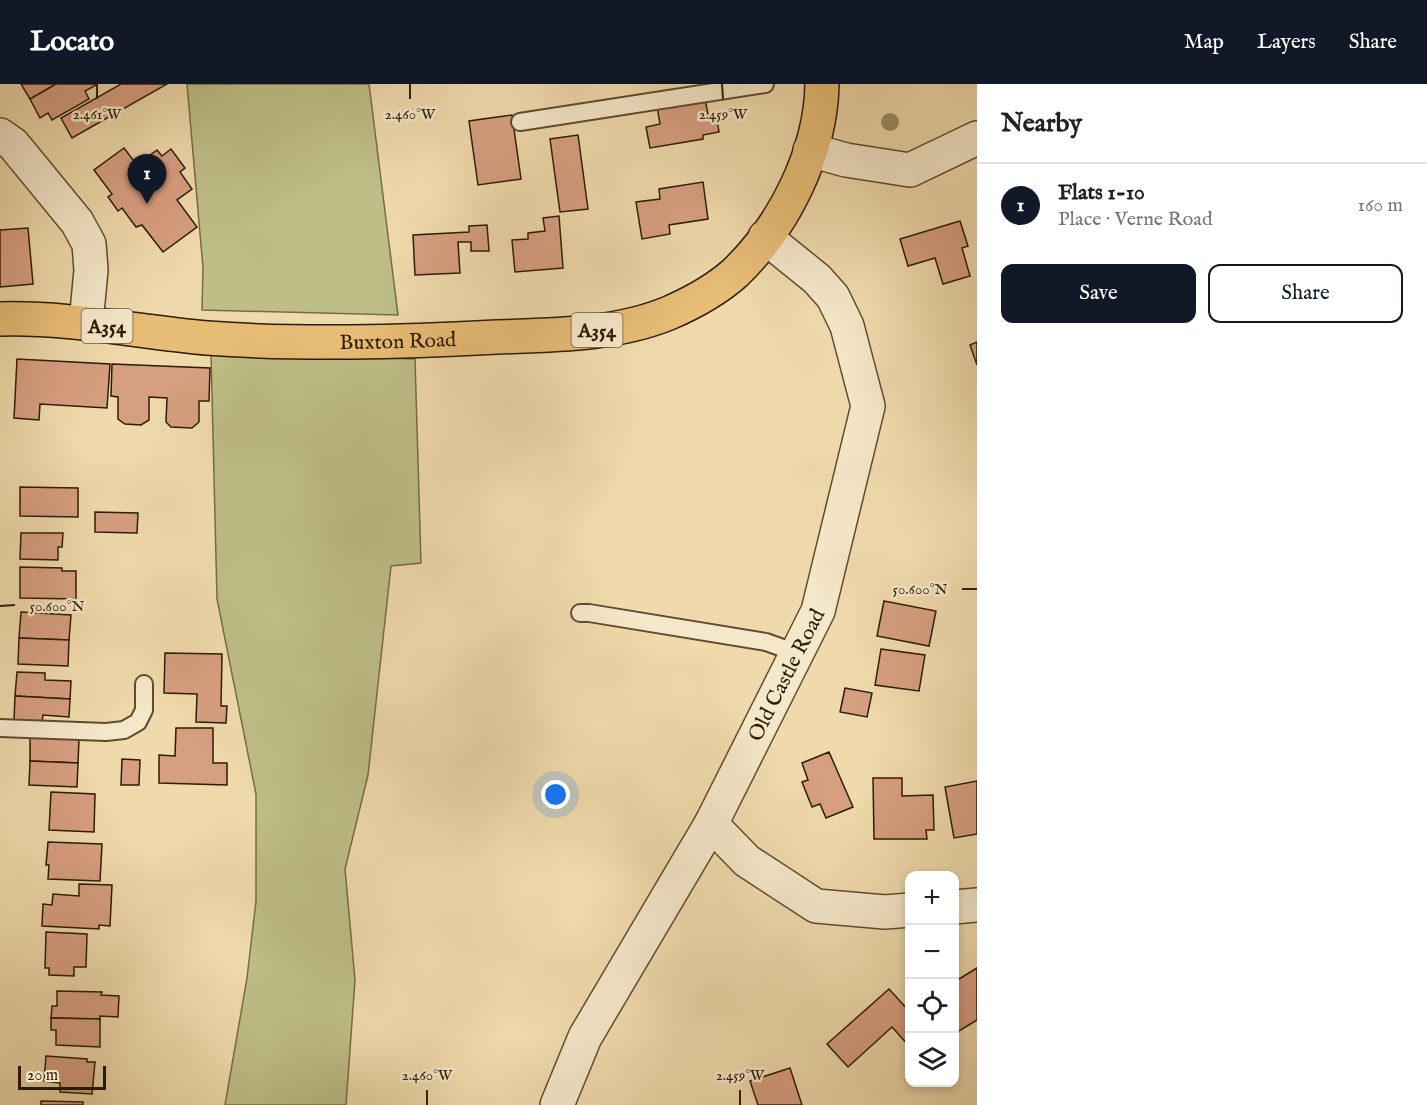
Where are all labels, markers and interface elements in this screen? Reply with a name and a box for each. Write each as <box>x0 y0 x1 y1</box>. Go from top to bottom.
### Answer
text: Locato <box>30 25 114 60</box>
text: Map <box>1184 29 1224 56</box>
text: Layers <box>1257 29 1316 56</box>
text: Share <box>1349 29 1397 56</box>
text: 2.461°W <box>73 105 122 124</box>
text: 2.460°W <box>385 105 436 124</box>
text: 2.459°W <box>699 105 748 124</box>
text: Nearby <box>1001 107 1082 140</box>
pin: 1 <box>128 154 166 204</box>
text: Flats 1-10 <box>1058 179 1145 207</box>
text: 1 <box>1017 193 1024 218</box>
text: 160 m <box>1357 193 1403 218</box>
text: Place · Verne Road <box>1058 207 1213 232</box>
button: Save <box>1001 264 1196 323</box>
button: Share <box>1208 264 1403 323</box>
road number: A354 <box>82 309 132 343</box>
road number: A354 <box>572 313 622 347</box>
street label: Buxton Road <box>339 327 458 357</box>
text: 50.600°N <box>893 580 947 599</box>
text: 50.600°N <box>30 597 84 616</box>
street label: Old Castle Road <box>743 604 832 746</box>
your location <box>541 780 570 809</box>
map controls <box>905 871 959 1087</box>
button: + <box>905 871 959 925</box>
button: − <box>905 925 959 979</box>
button: locate <box>905 979 959 1033</box>
button: layers <box>905 1033 959 1087</box>
scale bar <box>18 1063 106 1090</box>
text: 20 m <box>27 1066 58 1086</box>
text: 2.460°W <box>402 1066 453 1085</box>
text: 2.459°W <box>716 1066 765 1085</box>

